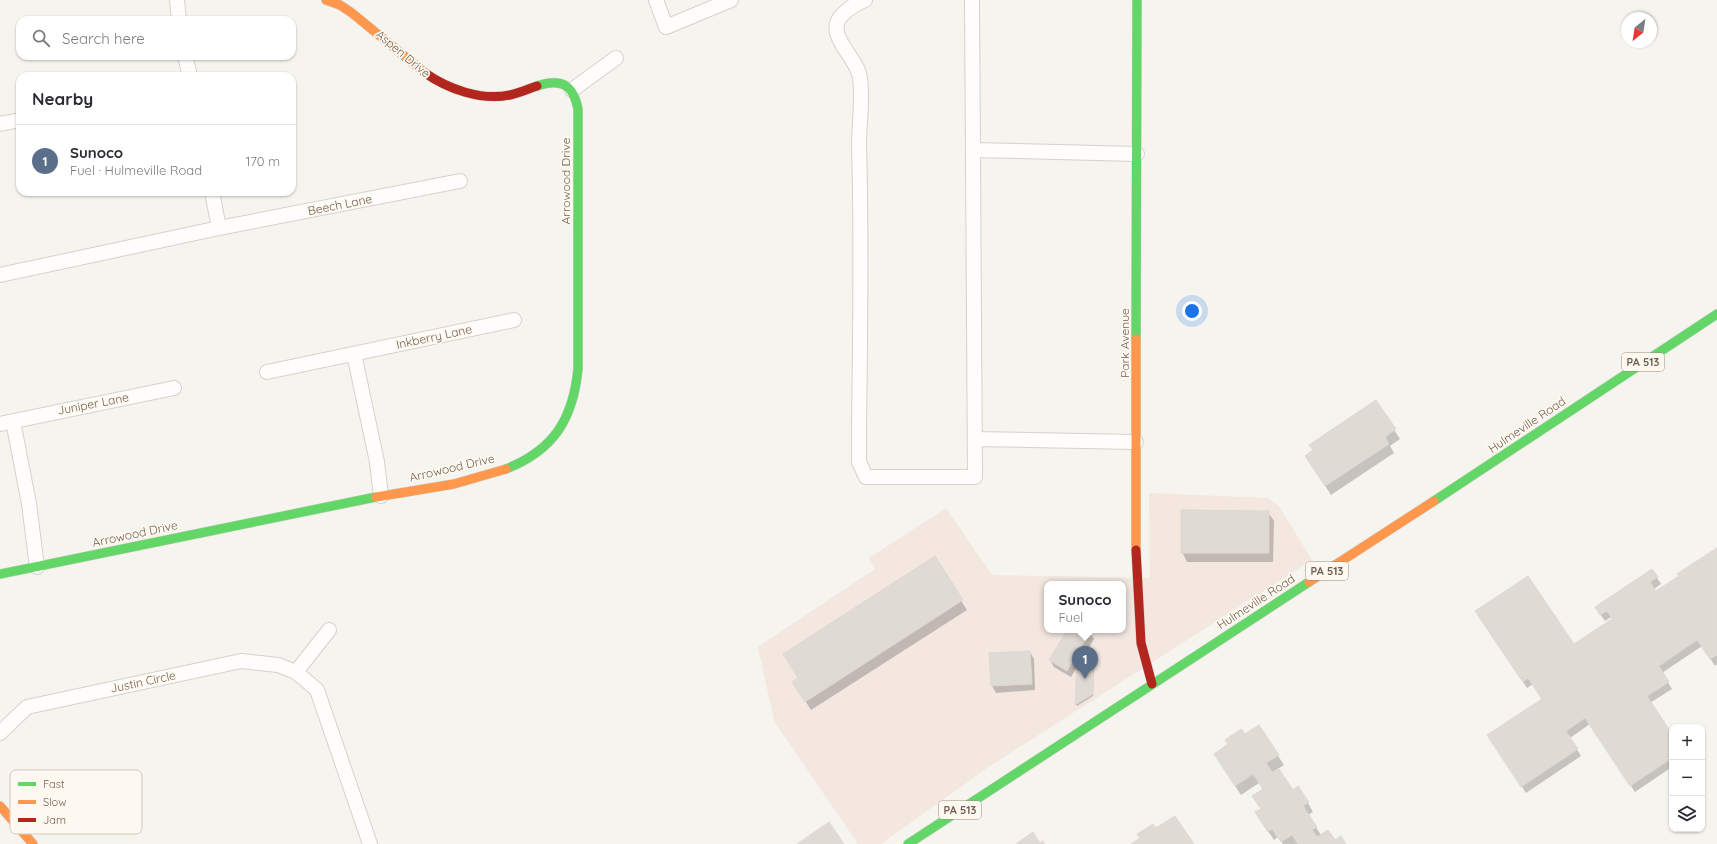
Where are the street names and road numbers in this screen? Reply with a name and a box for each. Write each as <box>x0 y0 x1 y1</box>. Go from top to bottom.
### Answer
street label: Aspen Drive <box>373 26 434 81</box>
street label: Arrowood Drive <box>558 137 573 224</box>
street label: Beech Lane <box>307 191 373 218</box>
street label: Park Avenue <box>1117 308 1132 378</box>
street label: Inkberry Lane <box>395 321 473 352</box>
road number: PA 513 <box>1622 353 1664 371</box>
street label: Juniper Lane <box>56 389 130 418</box>
street label: Hulmeville Road <box>1485 393 1568 456</box>
street label: Arrowood Drive <box>408 450 496 485</box>
street label: Arrowood Drive <box>91 517 179 550</box>
road number: PA 513 <box>1306 562 1348 580</box>
street label: Hulmeville Road <box>1214 571 1298 632</box>
street label: Justin Circle <box>109 667 177 696</box>
road number: PA 513 <box>939 801 981 819</box>

